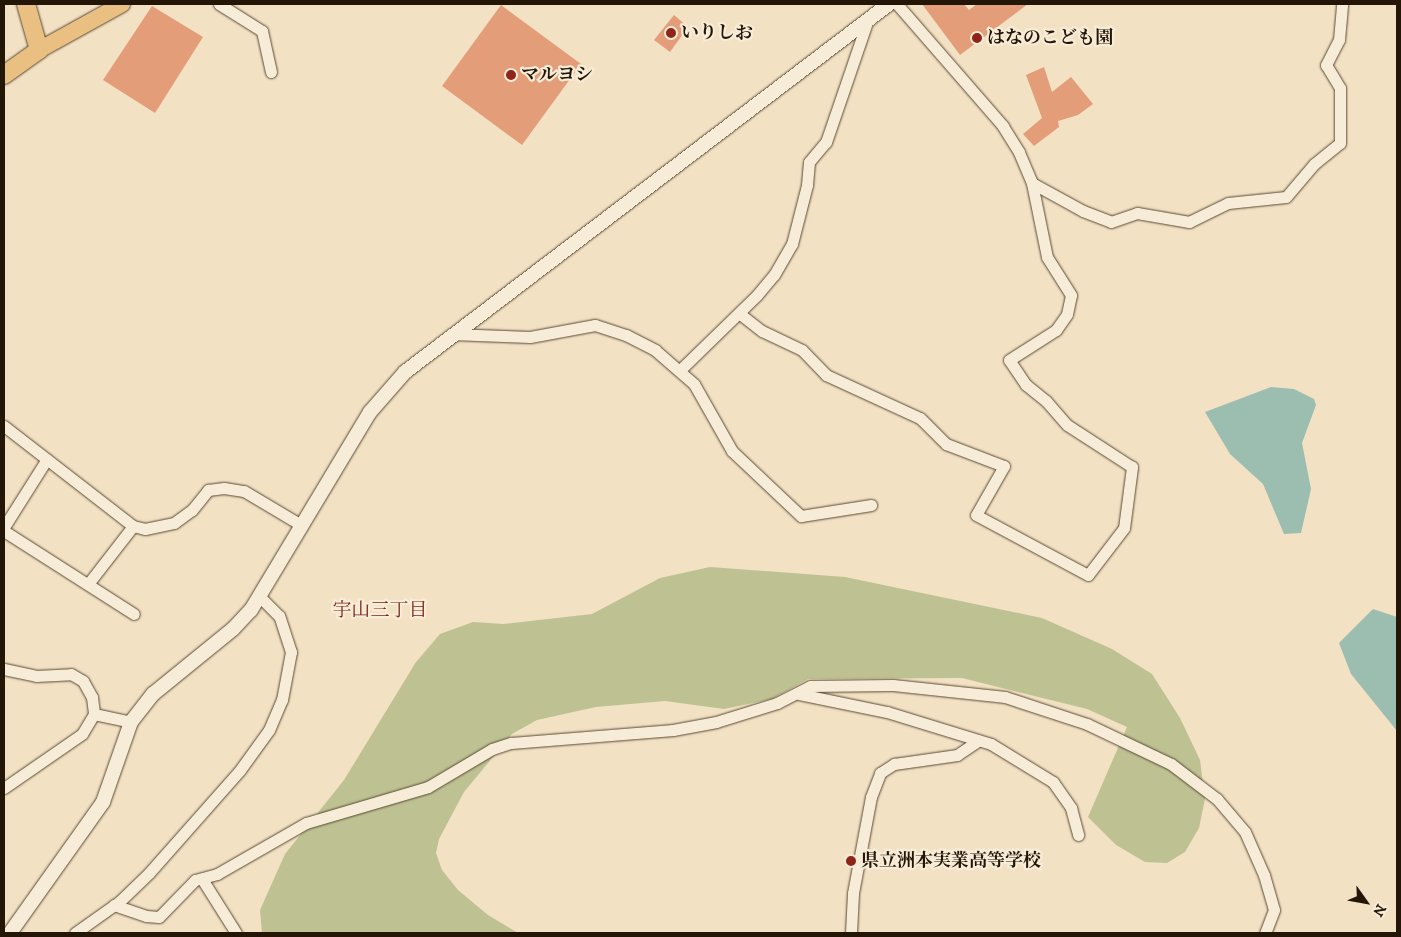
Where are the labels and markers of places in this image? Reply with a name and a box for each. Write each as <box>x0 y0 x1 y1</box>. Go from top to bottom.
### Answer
place label: いりしお <box>681 22 753 44</box>
marker: いりしお <box>665 27 677 39</box>
place label: はなのこども園 <box>987 27 1113 49</box>
marker: はなのこども園 <box>971 32 983 44</box>
place label: マルヨシ <box>521 64 593 86</box>
marker: マルヨシ <box>505 69 517 81</box>
place label: 県立洲本実業高等学校 <box>861 850 1041 872</box>
marker: 県立洲本実業高等学校 <box>845 855 857 867</box>

